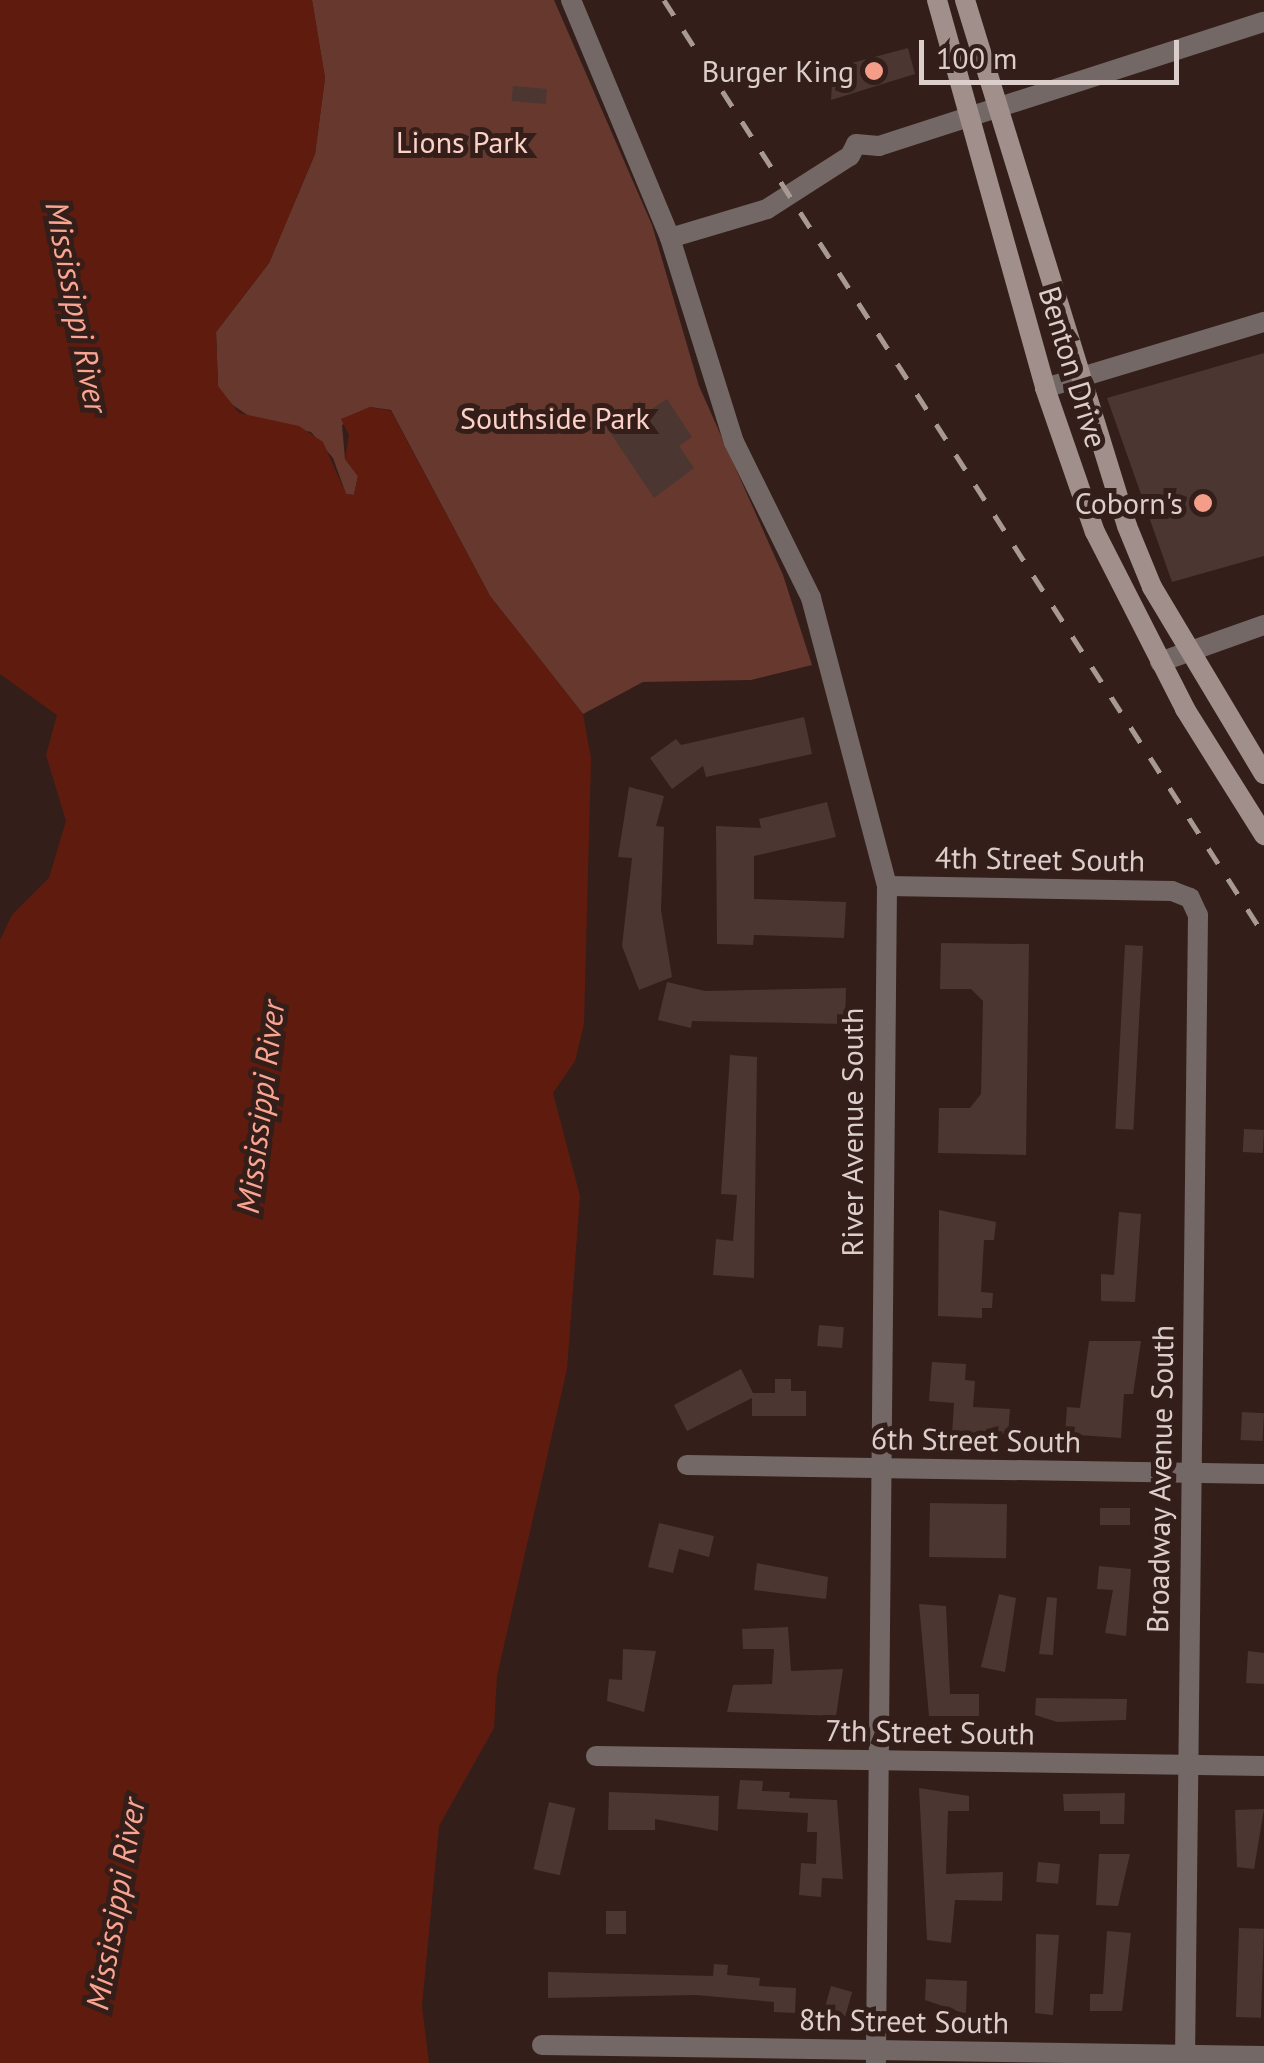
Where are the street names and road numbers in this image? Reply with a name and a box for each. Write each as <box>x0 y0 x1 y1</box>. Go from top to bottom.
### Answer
street label: Benton Drive <box>1031 282 1115 452</box>
street label: 4th Street South <box>935 839 1145 879</box>
street label: River Avenue South <box>834 1007 870 1257</box>
street label: Broadway Avenue South <box>1139 1324 1181 1634</box>
street label: 6th Street South <box>871 1420 1081 1460</box>
street label: 7th Street South <box>825 1712 1035 1752</box>
street label: 8th Street South <box>799 2001 1009 2041</box>

